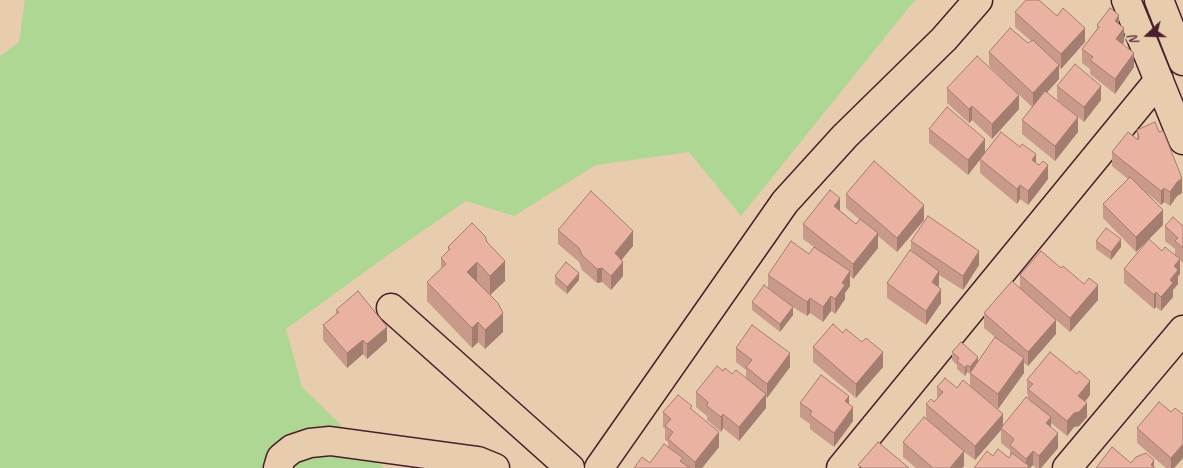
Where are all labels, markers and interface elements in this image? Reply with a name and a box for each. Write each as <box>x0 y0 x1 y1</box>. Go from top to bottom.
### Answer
north arrow <box>1123 10 1173 60</box>
text: N <box>1124 33 1143 48</box>

